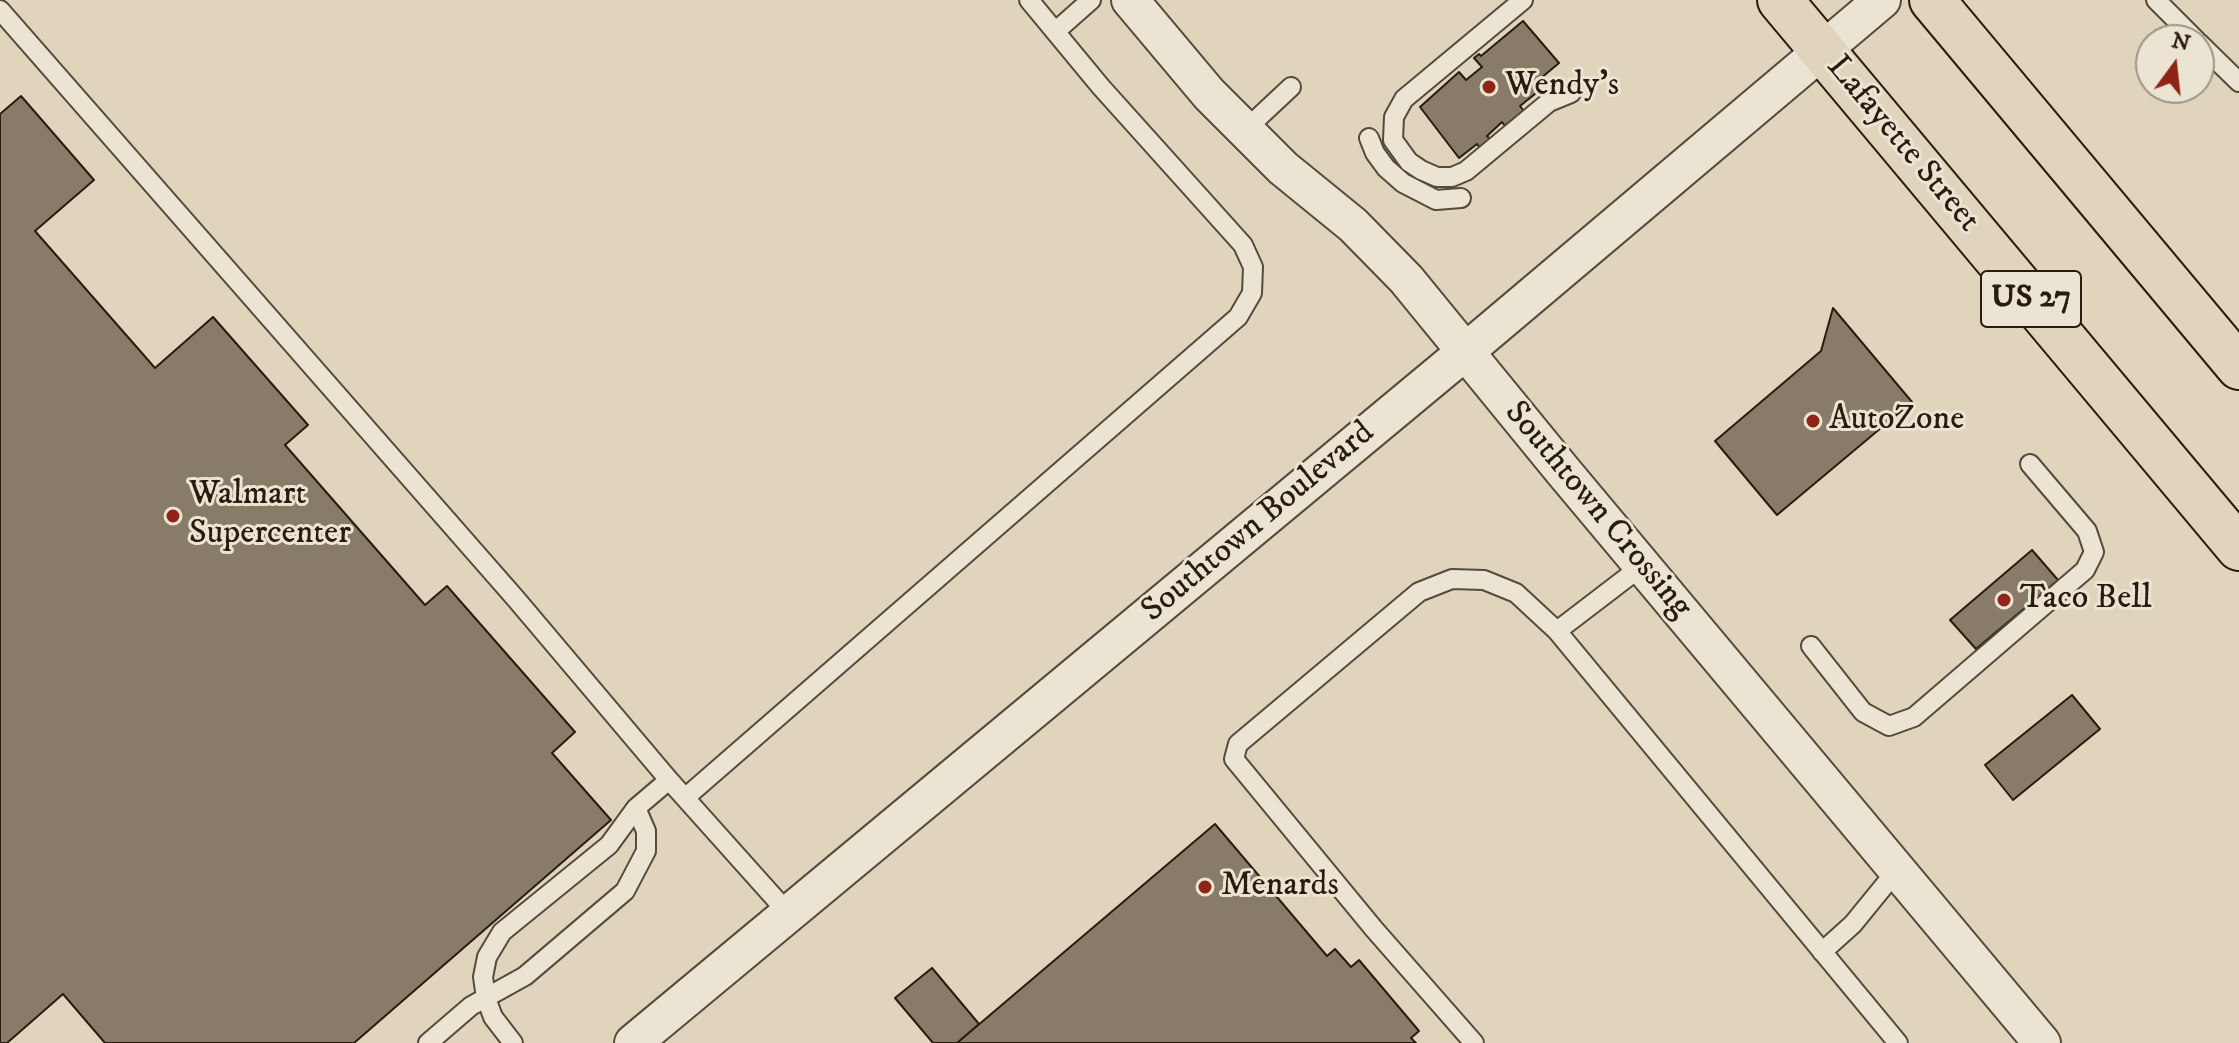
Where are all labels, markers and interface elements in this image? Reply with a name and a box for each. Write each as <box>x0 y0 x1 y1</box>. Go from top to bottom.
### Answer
north arrow <box>2135 24 2215 104</box>
text: N <box>2169 27 2193 58</box>
street label: Lafayette Street <box>1816 48 1988 242</box>
place label: Wendy's <box>1505 67 1619 107</box>
marker: Wendy's <box>1480 78 1498 96</box>
road number: US 27 <box>1981 271 2081 327</box>
street label: Southtown Crossing <box>1494 394 1700 628</box>
place label: AutoZone <box>1829 401 1964 441</box>
marker: AutoZone <box>1804 412 1822 430</box>
street label: Southtown Boulevard <box>1134 414 1384 632</box>
place label: Walmart Supercenter <box>189 476 351 556</box>
marker: Walmart Supercenter <box>164 507 182 525</box>
place label: Taco Bell <box>2020 580 2152 620</box>
marker: Taco Bell <box>1995 591 2013 609</box>
place label: Menards <box>1221 867 1339 907</box>
marker: Menards <box>1196 878 1214 896</box>

